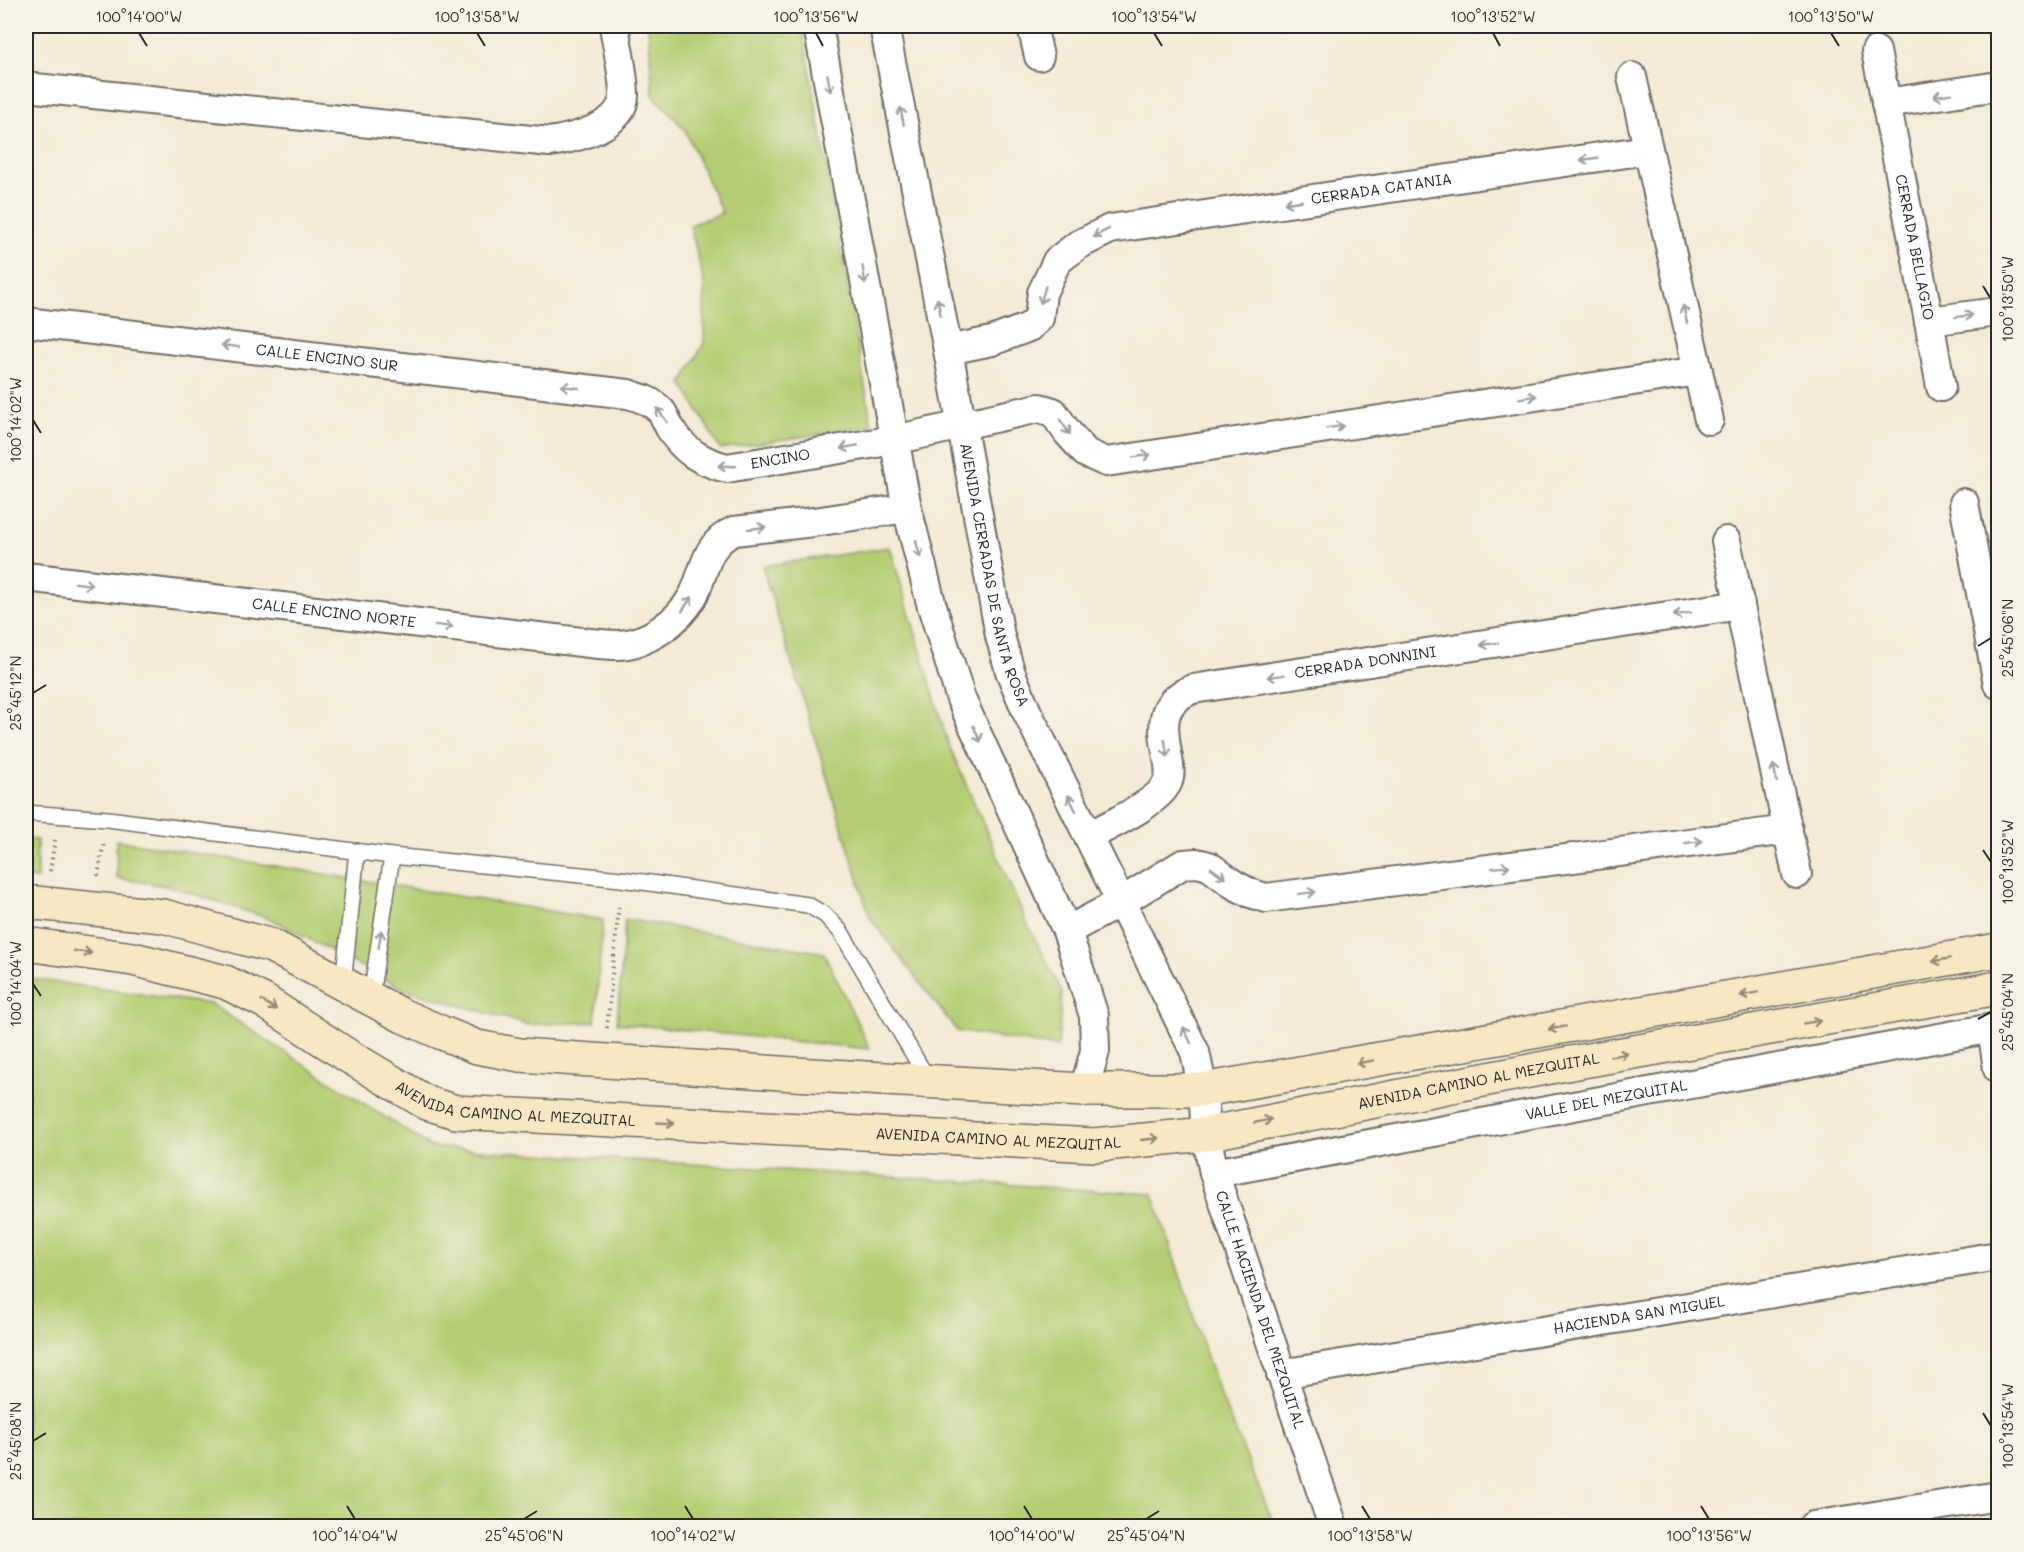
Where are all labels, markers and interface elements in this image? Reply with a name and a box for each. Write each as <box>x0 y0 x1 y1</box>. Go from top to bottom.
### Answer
text: 100°14'00"W <box>96 6 182 26</box>
text: 100°13'58"W <box>434 6 520 26</box>
text: 100°13'56"W <box>773 6 859 26</box>
text: 100°13'54"W <box>1111 6 1197 26</box>
text: 100°13'52"W <box>1450 6 1536 26</box>
text: 100°13'50"W <box>1788 6 1874 26</box>
one-way arrow <box>824 73 835 92</box>
one-way arrow <box>1933 89 1953 100</box>
one-way arrow <box>896 106 907 126</box>
one-way arrow <box>1580 153 1600 164</box>
street label: CERRADA CATANIA <box>1309 168 1453 208</box>
street label: CERRADA BELLAGIO <box>1891 172 1940 322</box>
one-way arrow <box>1283 197 1303 208</box>
one-way arrow <box>1092 228 1110 240</box>
text: 100°13'50"W <box>1997 256 2017 342</box>
one-way arrow <box>859 265 870 284</box>
one-way arrow <box>1037 285 1049 304</box>
one-way arrow <box>933 298 944 317</box>
one-way arrow <box>1678 305 1690 324</box>
one-way arrow <box>1954 311 1973 322</box>
street label: CALLE ENCINO SUR <box>255 339 399 375</box>
one-way arrow <box>221 340 241 351</box>
text: 100°14'02"W <box>5 377 25 463</box>
one-way arrow <box>560 381 580 392</box>
one-way arrow <box>1517 392 1537 403</box>
one-way arrow <box>656 407 669 423</box>
one-way arrow <box>1059 418 1071 435</box>
one-way arrow <box>1325 421 1344 432</box>
street label: AVENIDA CERRADAS DE SANTA ROSA <box>956 441 1034 709</box>
one-way arrow <box>840 442 860 453</box>
street label: ENCINO <box>749 443 811 473</box>
one-way arrow <box>1132 451 1152 462</box>
one-way arrow <box>717 460 737 471</box>
one-way arrow <box>746 522 766 533</box>
one-way arrow <box>912 539 924 558</box>
one-way arrow <box>73 579 93 590</box>
street label: CALLE ENCINO NORTE <box>251 593 417 632</box>
one-way arrow <box>681 597 693 613</box>
text: 25°45'06"N <box>1997 599 2017 677</box>
one-way arrow <box>1672 608 1692 619</box>
one-way arrow <box>434 621 454 632</box>
one-way arrow <box>1480 638 1499 649</box>
street label: CERRADA DONNINI <box>1293 641 1438 682</box>
text: 25°45'12"N <box>5 655 25 731</box>
one-way arrow <box>1266 671 1286 682</box>
one-way arrow <box>972 724 984 742</box>
one-way arrow <box>1161 737 1172 757</box>
one-way arrow <box>1769 763 1780 783</box>
one-way arrow <box>1066 795 1078 813</box>
text: 100°13'52"W <box>1997 819 2017 905</box>
one-way arrow <box>1684 836 1703 847</box>
one-way arrow <box>1490 862 1510 873</box>
one-way arrow <box>1210 867 1226 879</box>
one-way arrow <box>1297 887 1317 898</box>
one-way arrow <box>374 930 385 950</box>
text: 100°14'04"W <box>5 941 25 1027</box>
one-way arrow <box>73 946 93 957</box>
one-way arrow <box>1932 955 1951 966</box>
text: 25°45'04"N <box>1997 973 2017 1051</box>
one-way arrow <box>1739 989 1759 1000</box>
one-way arrow <box>261 998 278 1011</box>
one-way arrow <box>1801 1016 1821 1027</box>
one-way arrow <box>1547 1023 1567 1034</box>
one-way arrow <box>1180 1026 1192 1044</box>
street label: AVENIDA CAMINO AL MEZQUITAL <box>1356 1047 1601 1113</box>
one-way arrow <box>1609 1049 1629 1060</box>
one-way arrow <box>1355 1056 1375 1067</box>
street label: VALLE DEL MEZQUITAL <box>1523 1074 1689 1124</box>
street label: AVENIDA CAMINO AL MEZQUITAL <box>392 1075 636 1130</box>
one-way arrow <box>1253 1115 1272 1127</box>
one-way arrow <box>655 1118 675 1129</box>
street label: AVENIDA CAMINO AL MEZQUITAL <box>875 1123 1122 1154</box>
one-way arrow <box>1139 1134 1159 1145</box>
street label: CALLE HACIENDA DEL MEZQUITAL <box>1212 1188 1311 1431</box>
street label: HACIENDA SAN MIGUEL <box>1552 1290 1726 1338</box>
text: 100°13'54"W <box>1997 1383 2017 1469</box>
text: 25°45'08"N <box>5 1402 25 1480</box>
text: 100°14'04"W <box>312 1525 398 1545</box>
text: 25°45'06"N <box>485 1525 563 1545</box>
text: 100°14'02"W <box>650 1525 736 1545</box>
text: 100°14'00"W <box>989 1525 1075 1545</box>
text: 25°45'04"N <box>1107 1525 1185 1545</box>
text: 100°13'58"W <box>1327 1525 1413 1545</box>
text: 100°13'56"W <box>1666 1525 1752 1545</box>

